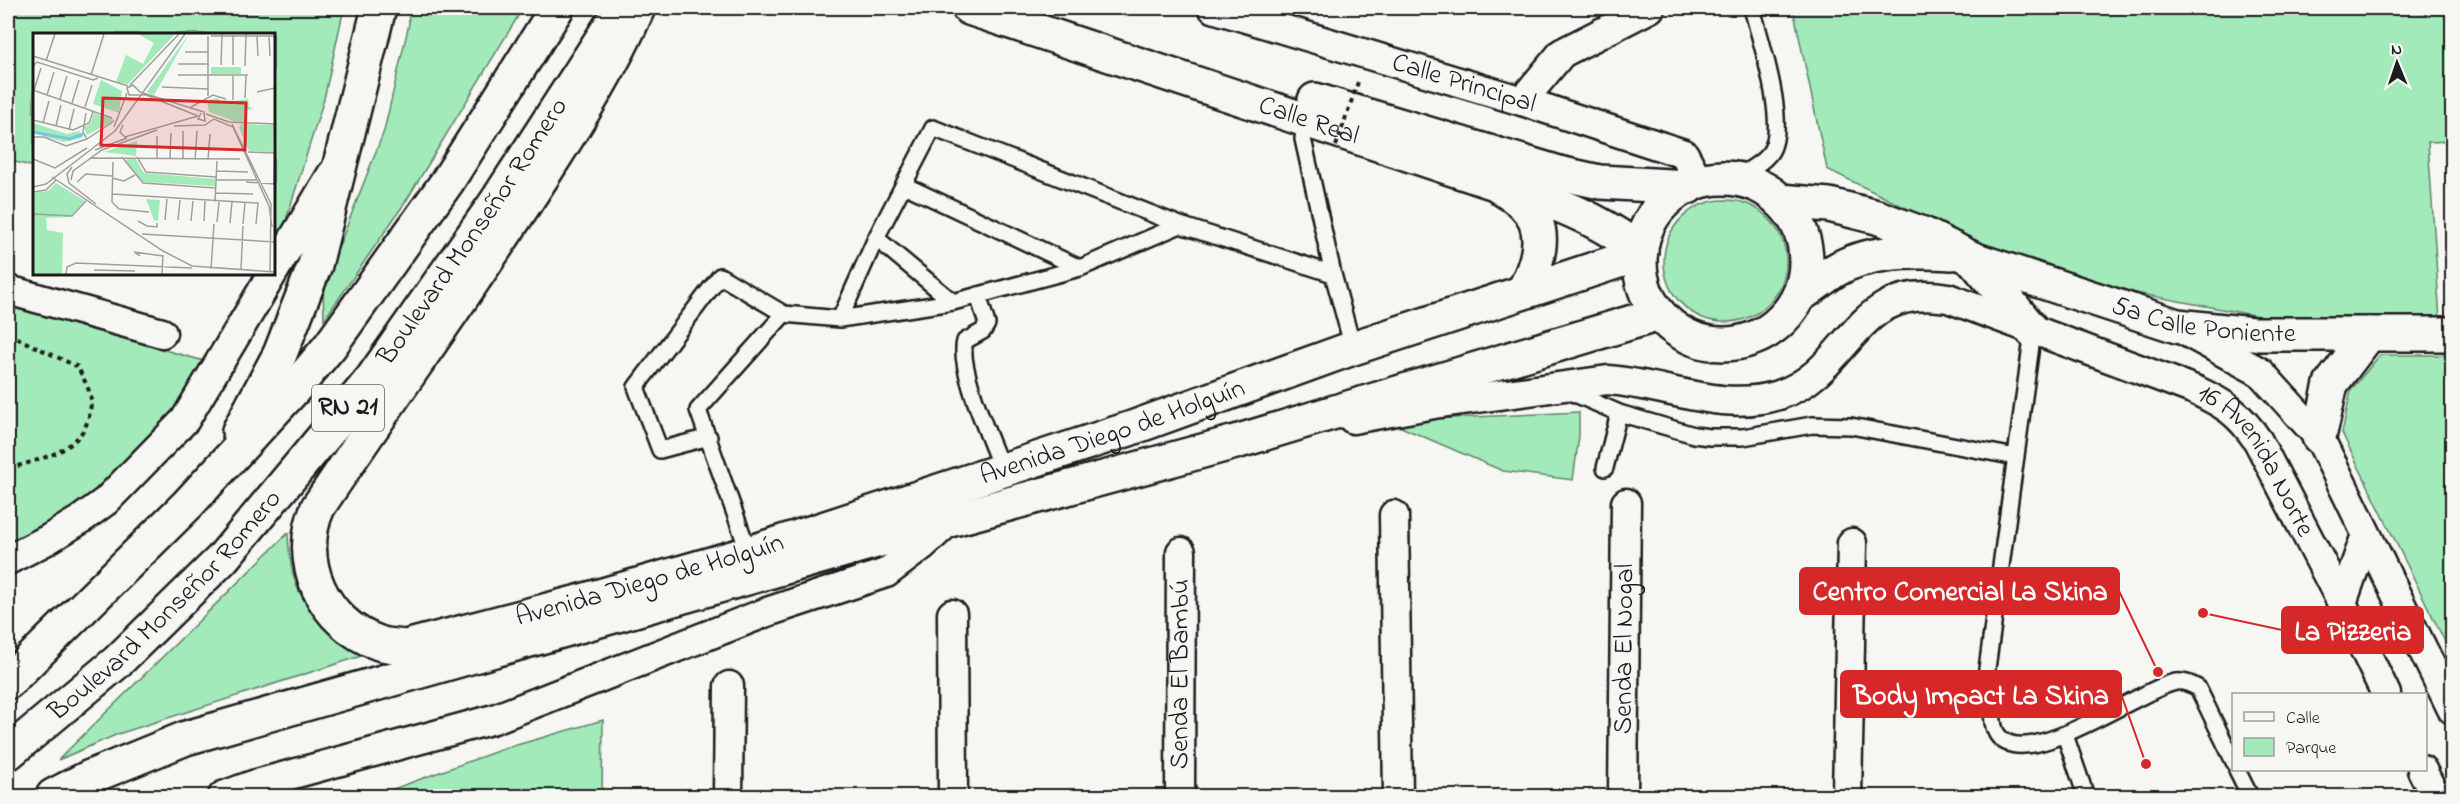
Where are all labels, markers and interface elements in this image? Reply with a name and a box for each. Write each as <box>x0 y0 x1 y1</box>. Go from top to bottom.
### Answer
inset map <box>33 33 274 274</box>
north arrow <box>2367 33 2427 93</box>
text: N <box>2391 38 2403 62</box>
street label: Calle Principal <box>1387 43 1541 124</box>
street label: Calle Real <box>1253 86 1364 156</box>
street label: Boulevard Monseñor Romero <box>367 90 578 374</box>
street label: 5a Calle Poniente <box>2106 286 2297 354</box>
street label: Avenida Diego de Holguín <box>975 369 1250 496</box>
street label: 16 Avenida Norte <box>2191 374 2324 545</box>
road number: RN 21 <box>312 385 384 431</box>
street label: Boulevard Monseñor Romero <box>39 481 291 731</box>
street label: Avenida Diego de Holguín <box>511 523 789 637</box>
street label: Senda El Nogal <box>1604 564 1645 734</box>
callout: Centro Comercial La Skina <box>1800 568 2119 614</box>
text: Centro Comercial La Skina <box>1812 573 2108 614</box>
street label: Senda El Bambú <box>1161 579 1200 769</box>
callout: La Pizzeria <box>2282 607 2423 653</box>
text: La Pizzeria <box>2295 613 2411 654</box>
callout: Body Impact La Skina <box>1841 671 2121 717</box>
text: Body Impact La Skina <box>1851 677 2109 718</box>
legend <box>2232 693 2427 771</box>
text: Calle <box>2286 706 2321 732</box>
text: Parque <box>2286 736 2337 762</box>

